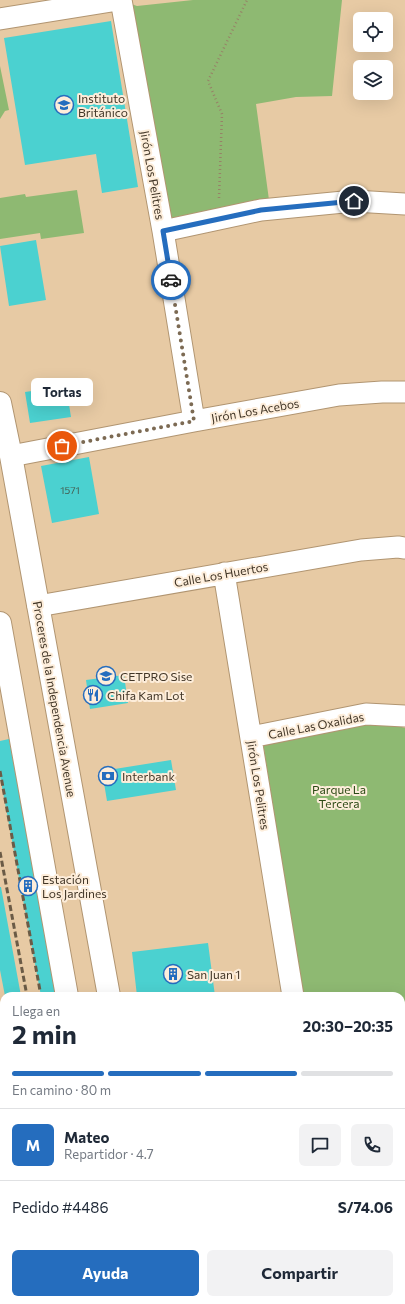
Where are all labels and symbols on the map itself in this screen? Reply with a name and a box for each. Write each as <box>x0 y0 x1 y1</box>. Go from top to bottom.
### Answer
place label: Instituto Británico <box>78 91 128 119</box>
school or university icon: Instituto Británico <box>53 94 75 116</box>
street label: Jirón Los Pelitres <box>137 129 168 221</box>
pin <box>337 184 371 218</box>
courier <box>151 260 191 300</box>
callout: Tortas <box>31 378 93 406</box>
street label: Jirón Los Acebos <box>210 395 300 426</box>
pin <box>45 429 79 463</box>
house number: 1571 <box>60 484 80 496</box>
street label: Calle Los Huertos <box>173 559 269 589</box>
street label: Proceres de la Independencia Avenue <box>31 600 79 798</box>
school or university icon: CETPRO Sise <box>95 665 117 687</box>
place label: CETPRO Sise <box>120 669 192 683</box>
restaurant icon: Chifa Kam Lot <box>82 684 104 706</box>
place label: Chifa Kam Lot <box>107 688 184 702</box>
street label: Calle Las Oxalidas <box>267 709 365 741</box>
street label: Jirón Los Pelitres <box>244 739 273 831</box>
bank icon: Interbank <box>97 765 119 787</box>
place label: Interbank <box>122 769 175 783</box>
park label: Parque La Tercera <box>312 782 366 810</box>
place label: Estación Los Jardines <box>42 872 107 901</box>
building icon: Estación Los Jardines <box>17 875 39 897</box>
building icon: San Juan 1 <box>162 963 184 985</box>
place label: San Juan 1 <box>187 967 240 982</box>

